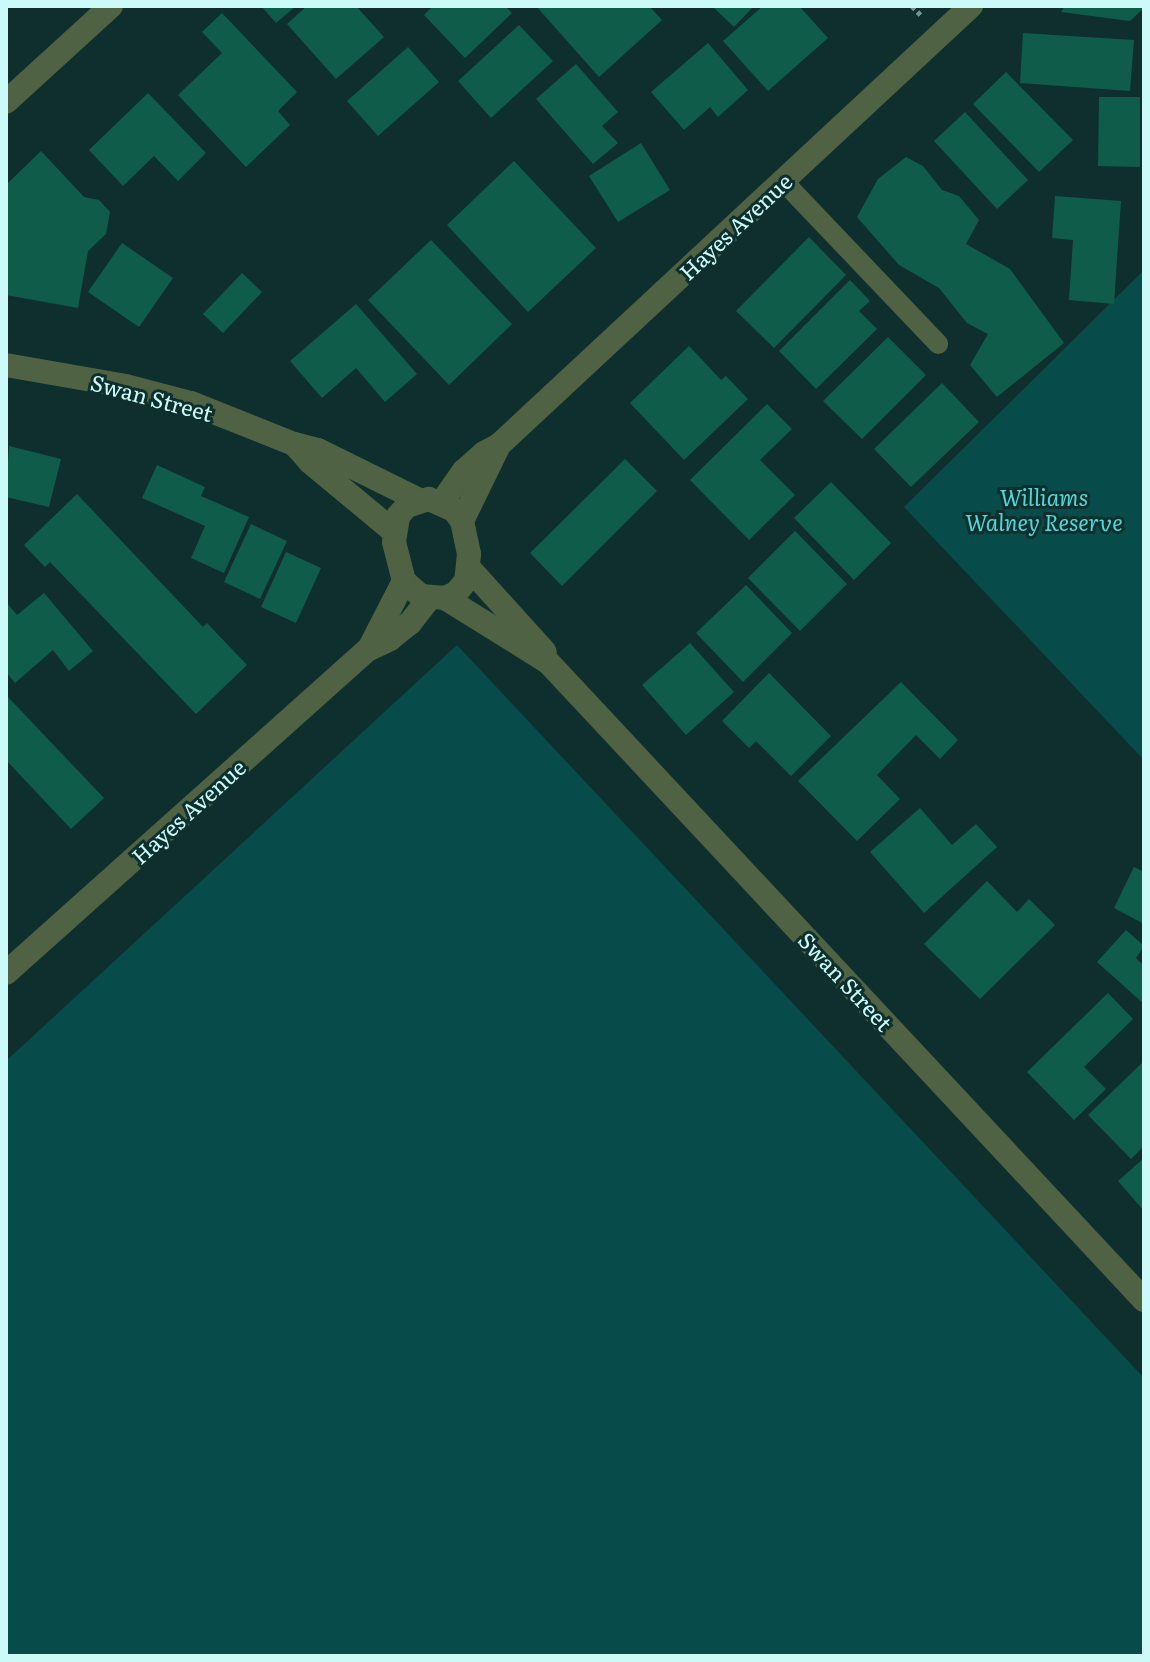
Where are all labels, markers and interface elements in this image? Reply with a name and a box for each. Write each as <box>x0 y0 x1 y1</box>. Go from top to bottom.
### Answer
street label: Hayes Avenue <box>673 167 797 285</box>
street label: Swan Street <box>88 368 216 426</box>
park label: Williams Walney Reserve <box>965 483 1123 534</box>
street label: Hayes Avenue <box>126 753 250 869</box>
street label: Swan Street <box>794 926 898 1036</box>

